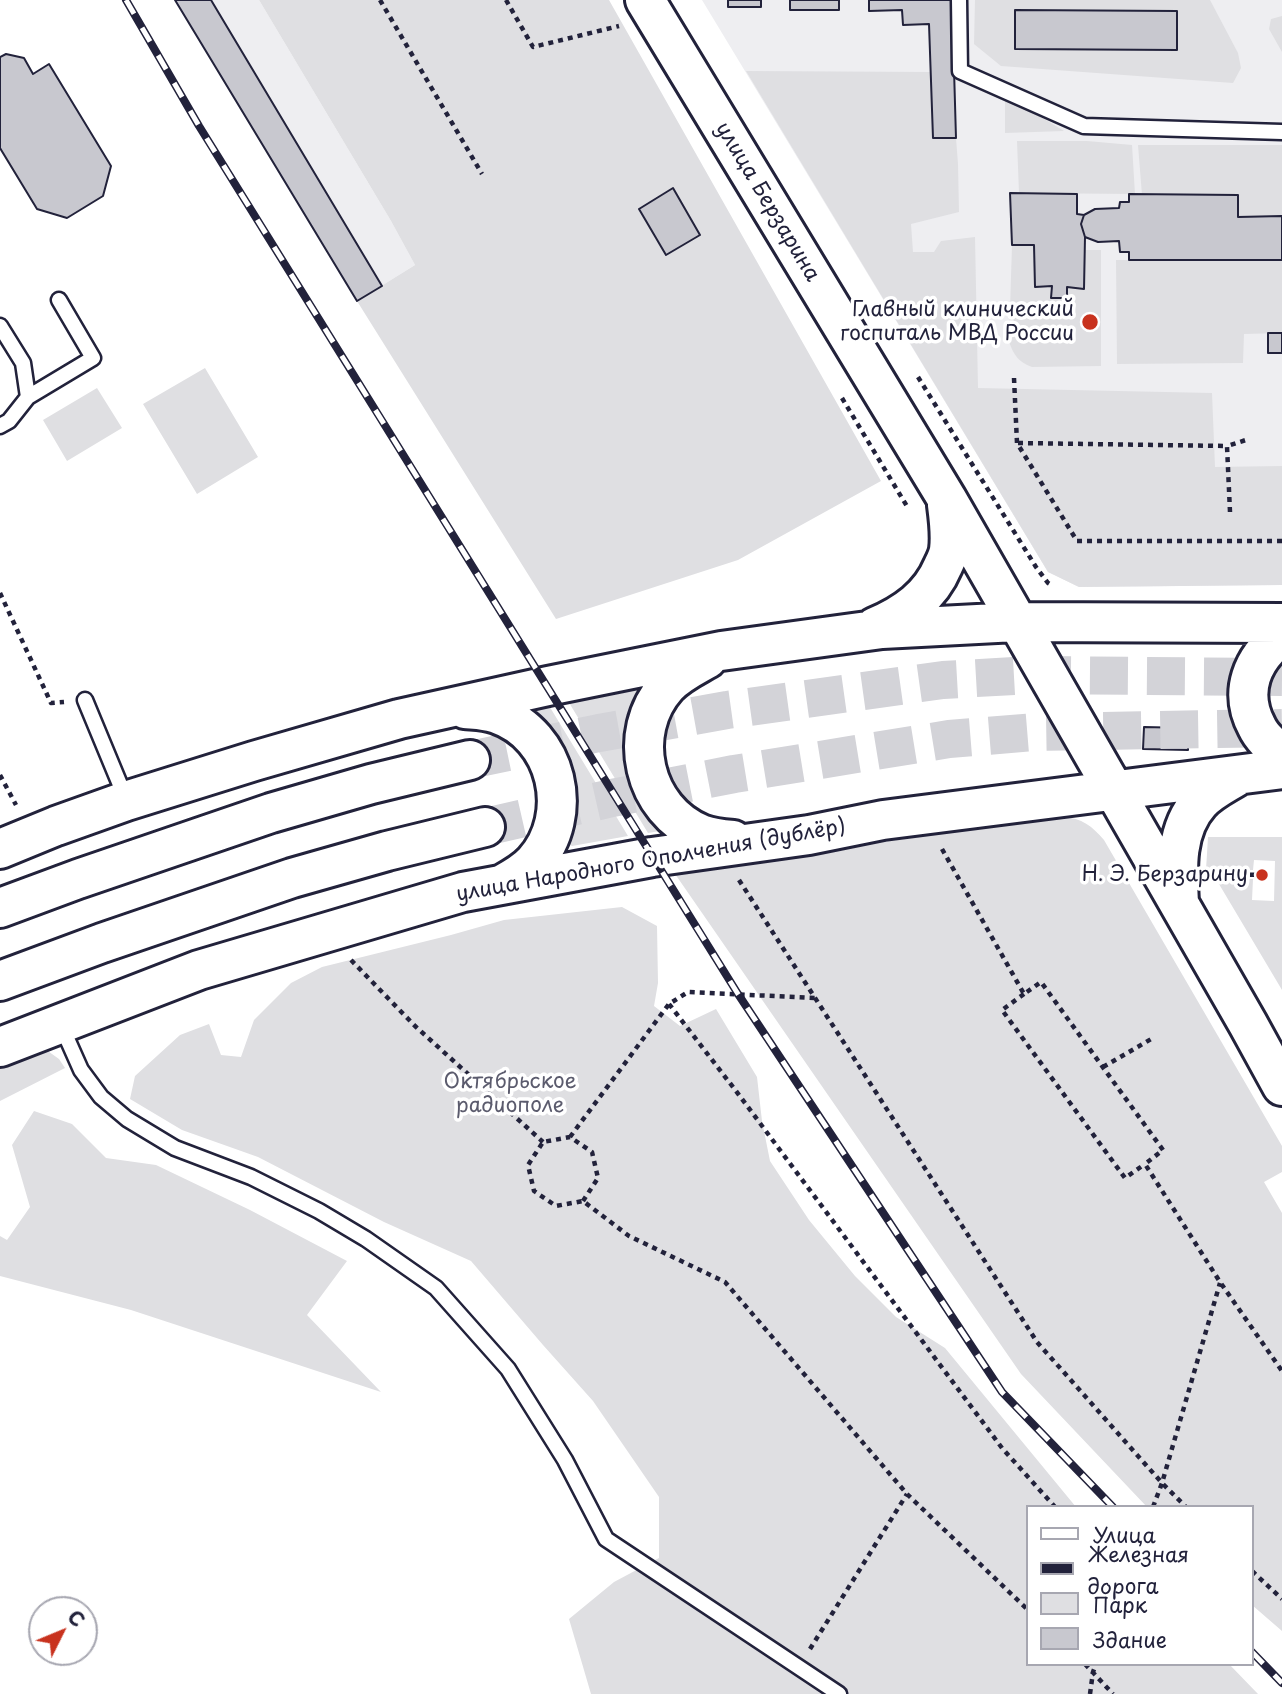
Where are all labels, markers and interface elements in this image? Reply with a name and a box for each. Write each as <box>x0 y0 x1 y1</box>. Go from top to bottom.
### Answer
street label: улица Берзарина <box>709 118 825 286</box>
place label: Главный клинический госпиталь МВД России <box>840 297 1074 347</box>
marker: Главный клинический госпиталь МВД России <box>1080 312 1100 332</box>
street label: улица Народного Ополчения (дублёр) <box>454 814 848 908</box>
place label: Н. Э. Берзарину <box>1082 862 1248 888</box>
marker: Н. Э. Берзарину <box>1254 867 1270 883</box>
park label: Октябрьское радиополе <box>443 1069 577 1119</box>
legend <box>1026 1505 1254 1666</box>
text: Улица <box>1093 1518 1156 1550</box>
text: Железная дорога <box>1088 1537 1189 1601</box>
text: Парк <box>1093 1588 1147 1620</box>
north arrow <box>28 1596 98 1666</box>
text: С <box>62 1603 92 1633</box>
text: Здание <box>1093 1623 1167 1655</box>

